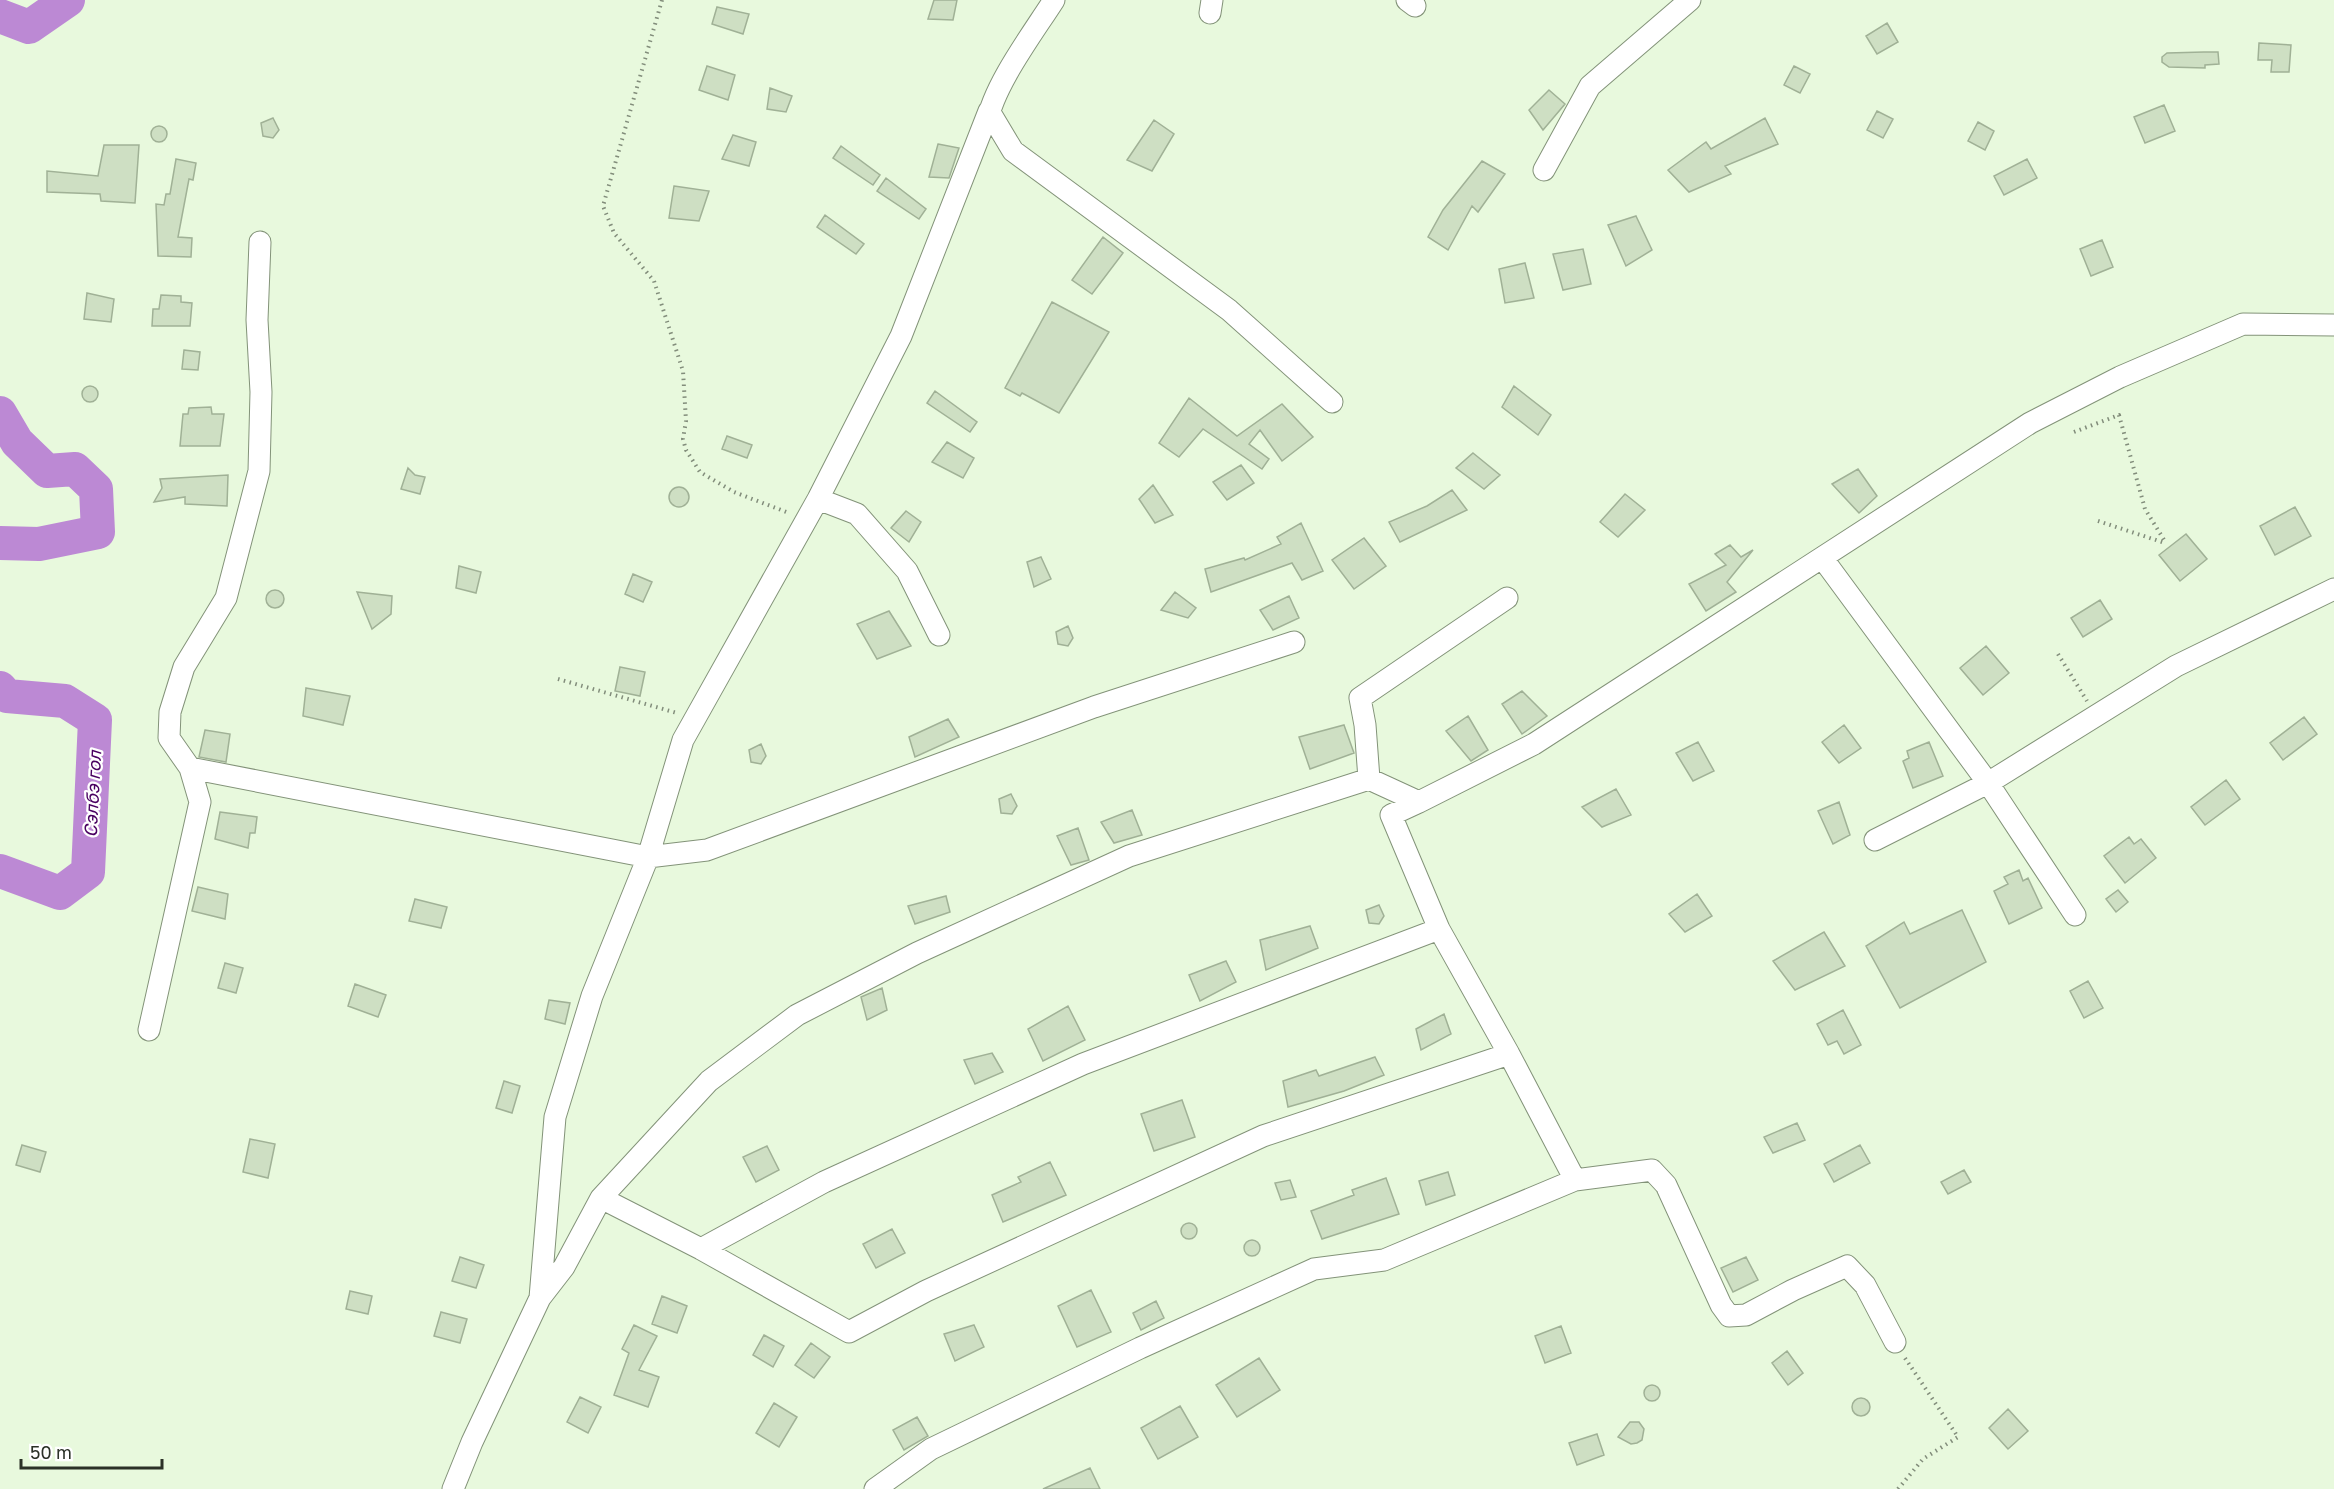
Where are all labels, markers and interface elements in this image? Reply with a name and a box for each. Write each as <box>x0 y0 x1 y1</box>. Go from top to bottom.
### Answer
water label: Сэлбэ гол <box>79 749 105 838</box>
scale bar <box>21 1432 162 1470</box>
text: 50 m <box>30 1441 72 1463</box>

